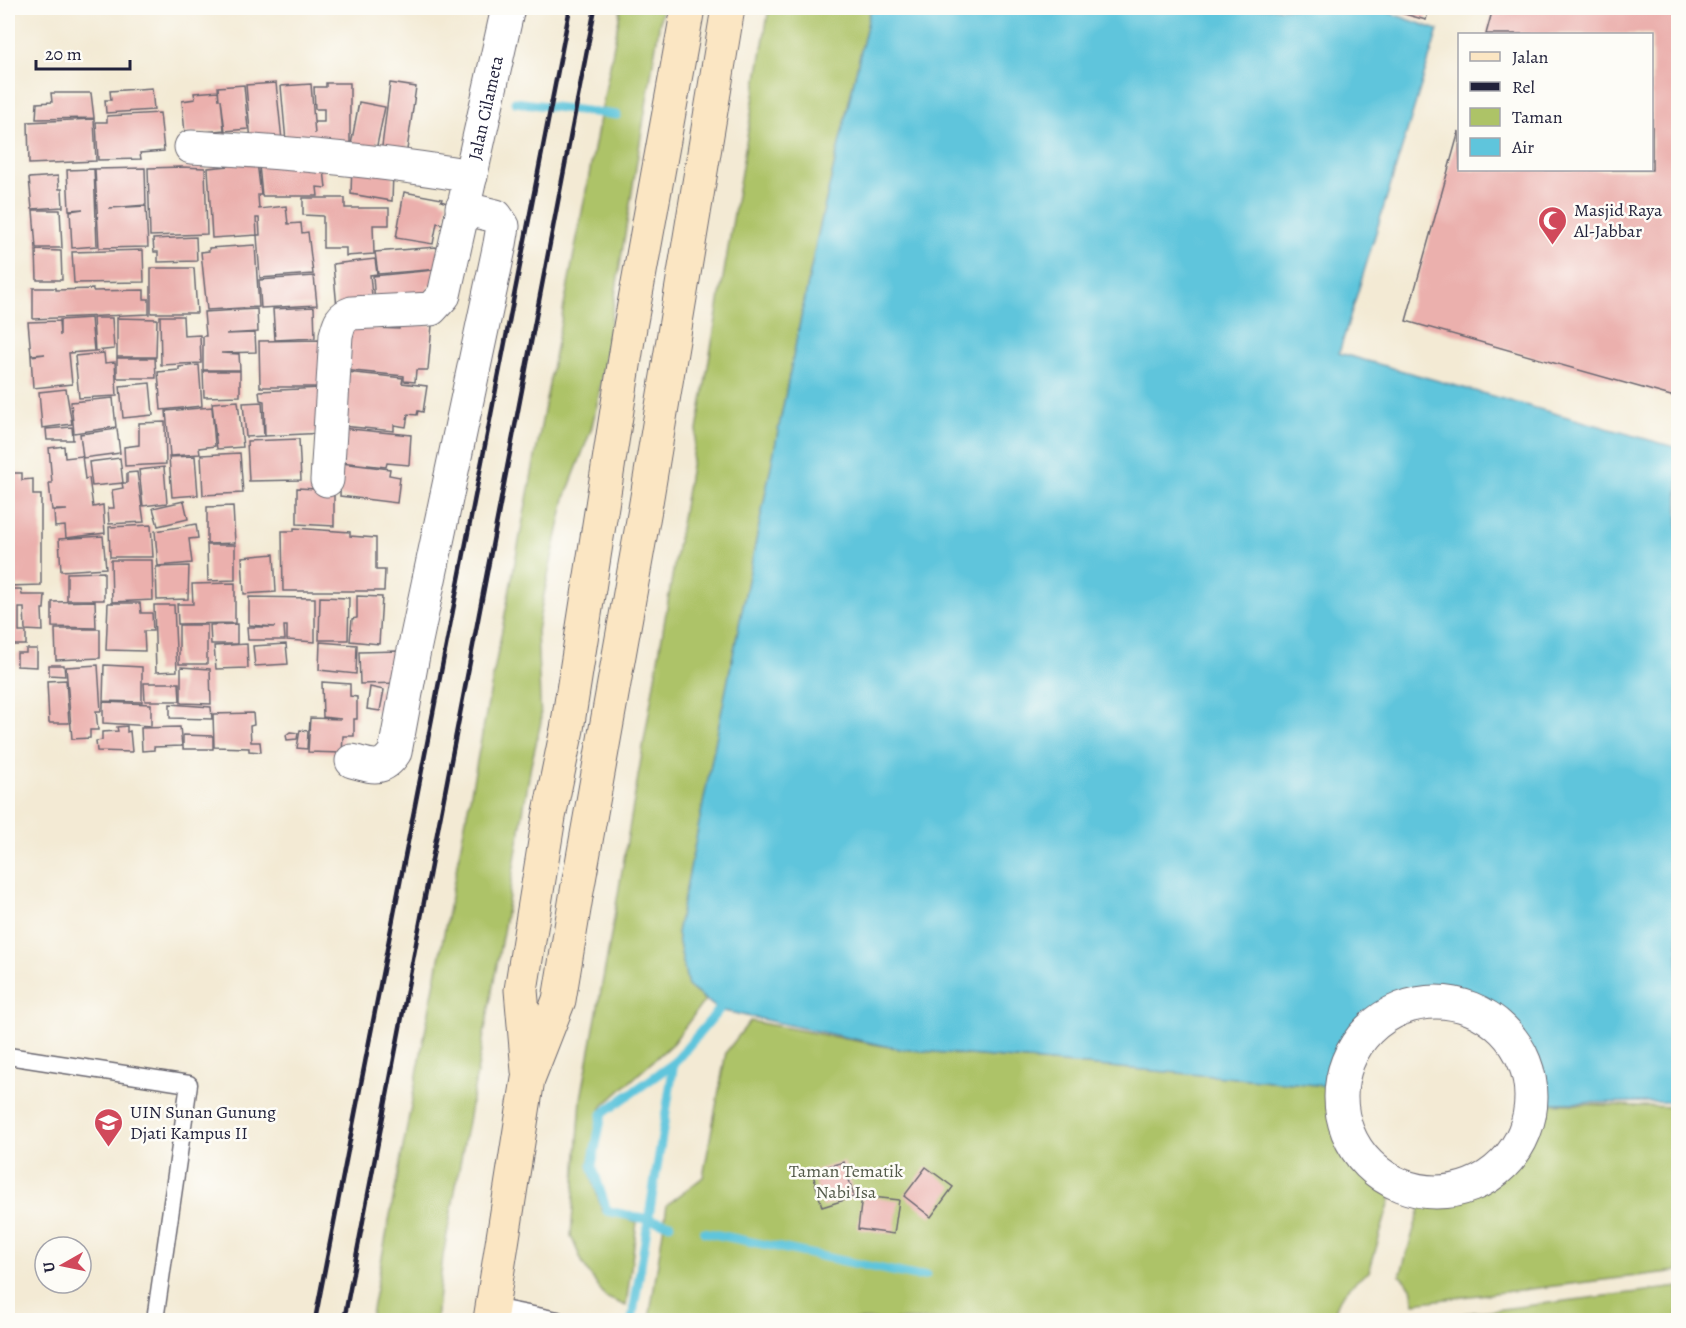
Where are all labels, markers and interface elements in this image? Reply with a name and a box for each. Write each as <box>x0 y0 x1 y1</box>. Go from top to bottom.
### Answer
scale bar <box>36 33 130 71</box>
legend <box>1458 33 1653 171</box>
text: 20 m <box>45 42 82 66</box>
text: Jalan <box>1512 45 1549 69</box>
street label: Jalan Cilameta <box>462 53 509 162</box>
text: Rel <box>1512 75 1536 99</box>
text: Taman <box>1512 105 1563 129</box>
text: Air <box>1511 135 1534 159</box>
place label: Masjid Raya Al-Jabbar <box>1573 198 1663 243</box>
mosque icon: Masjid Raya Al-Jabbar <box>1537 204 1569 246</box>
place label: UIN Sunan Gunung Djati Kampus II <box>130 1100 276 1145</box>
school or university icon: UIN Sunan Gunung Djati Kampus II <box>93 1106 125 1148</box>
park label: Taman Tematik Nabi Isa <box>789 1159 903 1204</box>
north arrow <box>33 1235 93 1295</box>
text: U <box>37 1260 61 1274</box>

